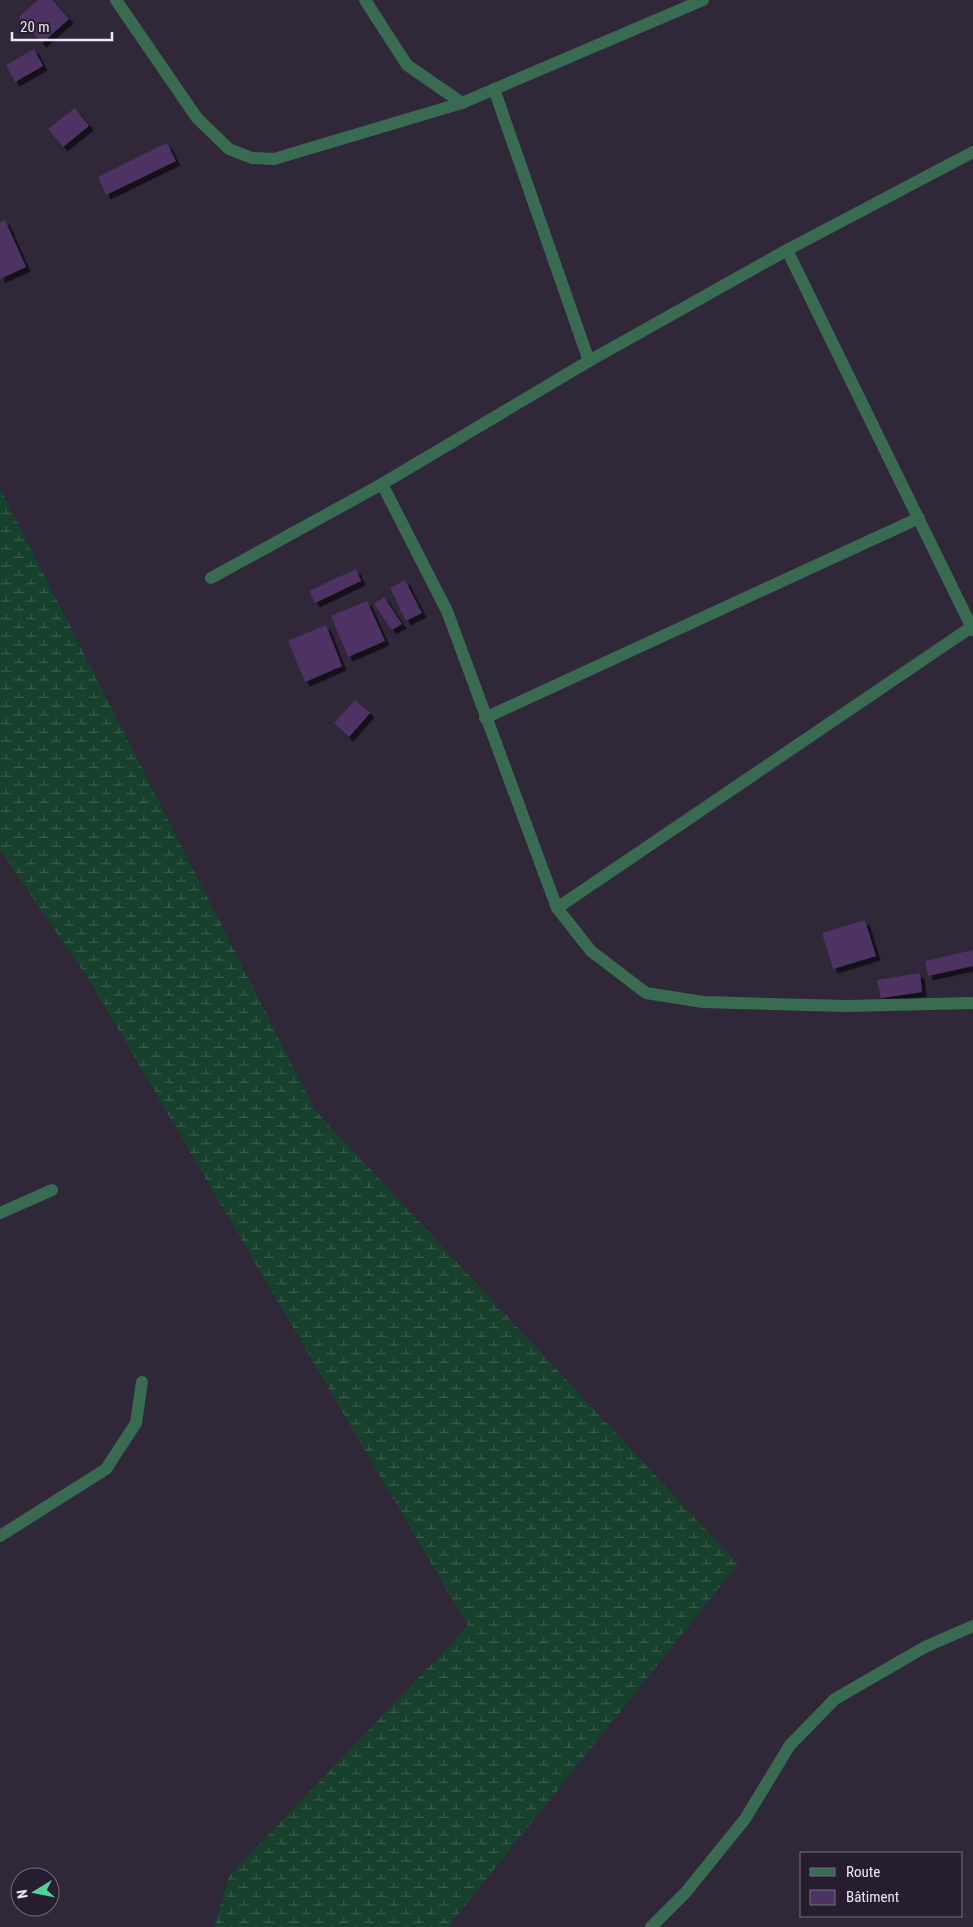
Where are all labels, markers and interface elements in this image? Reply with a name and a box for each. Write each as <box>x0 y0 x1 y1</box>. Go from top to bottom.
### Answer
scale bar <box>12 10 112 42</box>
text: 20 m <box>20 18 50 36</box>
legend <box>800 1852 963 1917</box>
text: Route <box>846 1863 880 1881</box>
north arrow <box>10 1867 60 1917</box>
text: Bâtiment <box>846 1888 899 1906</box>
text: N <box>14 1889 31 1900</box>

